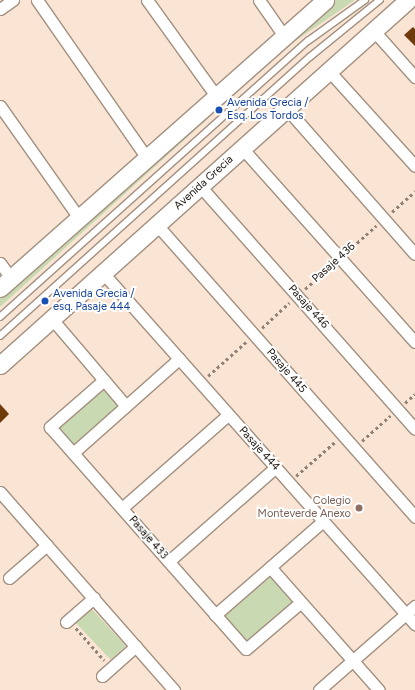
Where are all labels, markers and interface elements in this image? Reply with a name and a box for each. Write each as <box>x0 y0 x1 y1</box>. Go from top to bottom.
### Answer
place label: Avenida Grecia / Esq. Los Tordos <box>227 97 309 123</box>
marker: Avenida Grecia / Esq. Los Tordos <box>214 105 224 115</box>
street label: Avenida Grecia <box>172 153 236 213</box>
street label: Pasaje 436 <box>310 240 358 286</box>
street label: Pasaje 446 <box>285 282 331 332</box>
place label: Avenida Grecia / esq. Pasaje 444 <box>53 288 135 314</box>
marker: Avenida Grecia / esq. Pasaje 444 <box>40 296 50 306</box>
street label: Pasaje 445 <box>263 346 309 396</box>
street label: Pasaje 444 <box>236 424 282 474</box>
place label: Colegio Monteverde Anexo <box>258 495 351 521</box>
marker: Colegio Monteverde Anexo <box>354 503 364 513</box>
street label: Pasaje 433 <box>126 514 170 562</box>

